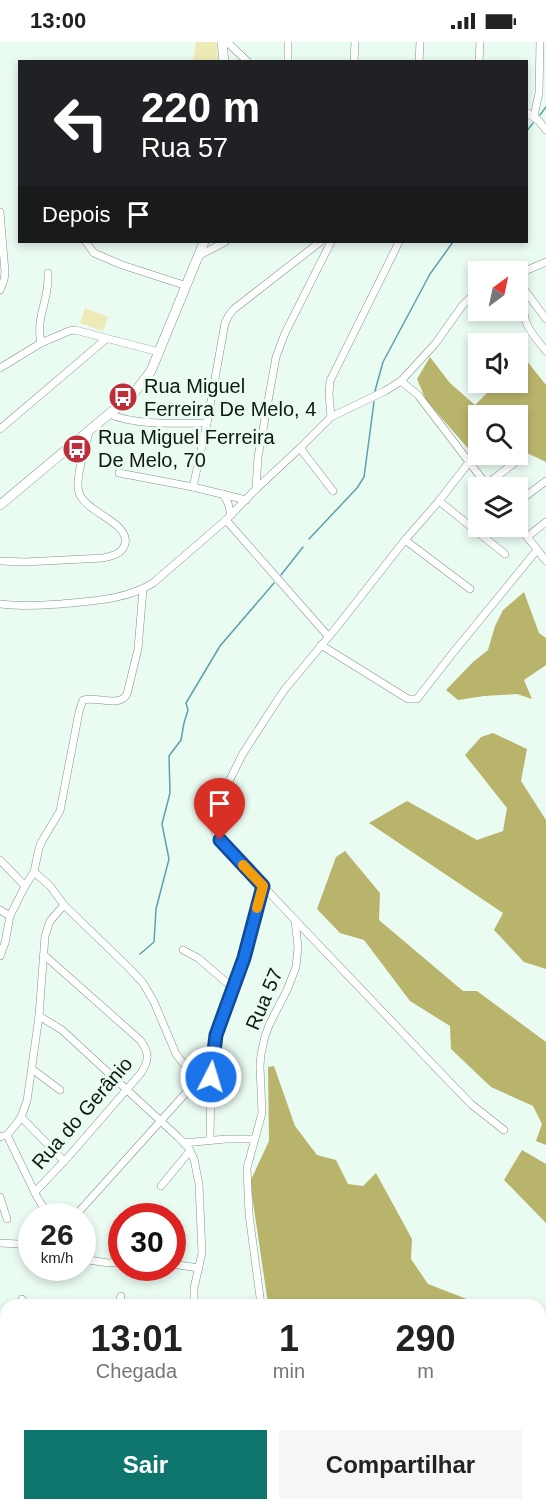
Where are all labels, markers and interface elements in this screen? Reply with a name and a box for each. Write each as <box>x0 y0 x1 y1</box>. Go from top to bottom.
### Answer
text: 13:00 <box>30 8 86 33</box>
icon: left <box>42 84 120 162</box>
text: 220 m <box>141 84 260 131</box>
text: Rua 57 <box>141 133 228 163</box>
icon: arrive <box>122 198 155 231</box>
text: Depois <box>42 202 110 227</box>
north arrow <box>468 261 528 321</box>
map controls <box>468 261 528 537</box>
button: sound <box>468 333 528 393</box>
place label: Rua Miguel Ferreira De Melo, 4 <box>144 375 316 420</box>
bus stop icon: Rua Miguel Ferreira De Melo, 4 <box>107 381 139 413</box>
button: search <box>468 405 528 465</box>
place label: Rua Miguel Ferreira De Melo, 70 <box>98 426 276 471</box>
bus stop icon: Rua Miguel Ferreira De Melo, 70 <box>61 433 93 465</box>
button: layers <box>468 477 528 537</box>
pin <box>194 778 245 840</box>
icon: arrive <box>203 787 236 820</box>
street label: Rua 57 <box>241 965 287 1033</box>
position arrow <box>179 1045 243 1109</box>
street label: Rua do Gerânio <box>27 1052 137 1174</box>
speed limit sign: 30 <box>108 1203 186 1281</box>
text: 26 <box>40 1218 74 1251</box>
text: km/h <box>41 1249 73 1266</box>
text: 13:01 <box>90 1318 182 1359</box>
text: 1 <box>279 1318 299 1359</box>
text: 290 <box>395 1318 456 1359</box>
text: Chegada <box>96 1360 177 1382</box>
text: min <box>273 1360 305 1382</box>
text: m <box>417 1360 434 1382</box>
button: Sair <box>24 1430 267 1499</box>
button: Compartilhar <box>279 1430 522 1499</box>

